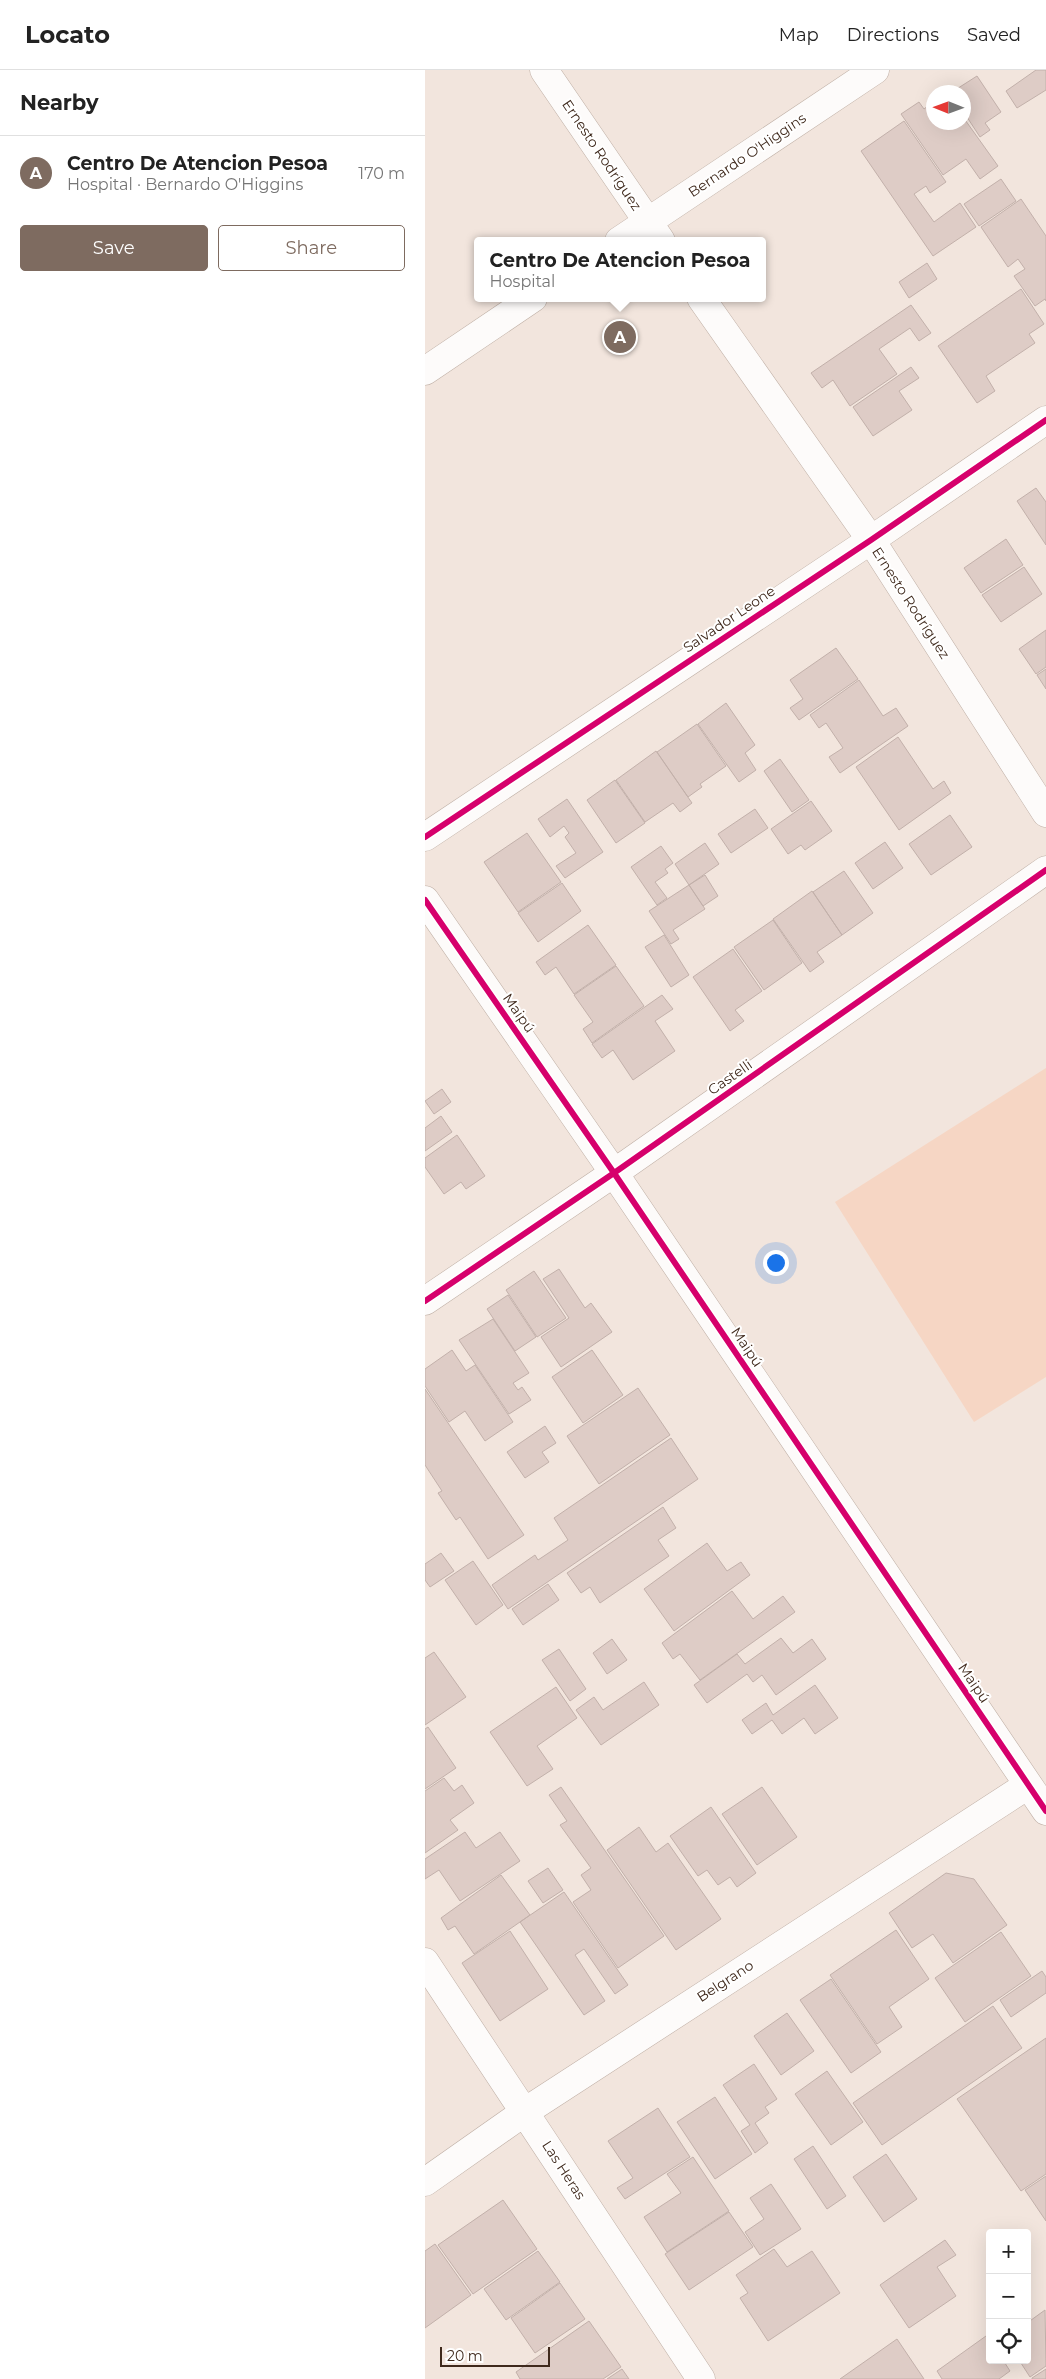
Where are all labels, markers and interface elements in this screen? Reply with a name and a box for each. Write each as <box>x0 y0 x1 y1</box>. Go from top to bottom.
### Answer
text: Locato <box>25 20 110 49</box>
text: Map <box>779 24 819 46</box>
text: Directions <box>847 24 939 46</box>
text: Saved <box>967 24 1021 46</box>
north arrow <box>926 85 971 130</box>
text: Nearby <box>20 90 99 115</box>
street label: Ernesto Rodríguez <box>558 96 646 214</box>
street label: Bernardo O'Higgins <box>685 109 810 201</box>
text: Centro De Atencion Pesoa <box>67 152 328 175</box>
text: A <box>30 164 42 183</box>
text: 170 m <box>358 164 405 183</box>
text: Hospital · Bernardo O'Higgins <box>67 175 303 194</box>
button: Save <box>20 225 208 271</box>
button: Share <box>218 225 405 271</box>
popup <box>474 237 766 302</box>
text: Centro De Atencion Pesoa <box>490 249 750 272</box>
text: Hospital <box>490 272 555 291</box>
pin: A <box>604 318 636 356</box>
street label: Ernesto Rodríguez <box>868 544 954 662</box>
street label: Salvador Leone <box>680 582 778 656</box>
street label: Maipú <box>499 990 539 1036</box>
street label: Castelli <box>704 1055 756 1099</box>
your location <box>763 1250 789 1276</box>
street label: Maipú <box>727 1324 767 1370</box>
street label: Maipú <box>954 1660 994 1706</box>
street label: Belgrano <box>693 1956 757 2006</box>
street label: Las Heras <box>538 2137 590 2203</box>
map controls <box>986 2229 1031 2364</box>
button: + <box>986 2229 1031 2274</box>
button: − <box>986 2274 1031 2319</box>
button: locate <box>986 2319 1031 2364</box>
scale bar <box>440 2344 550 2367</box>
text: 20 m <box>447 2347 483 2365</box>

